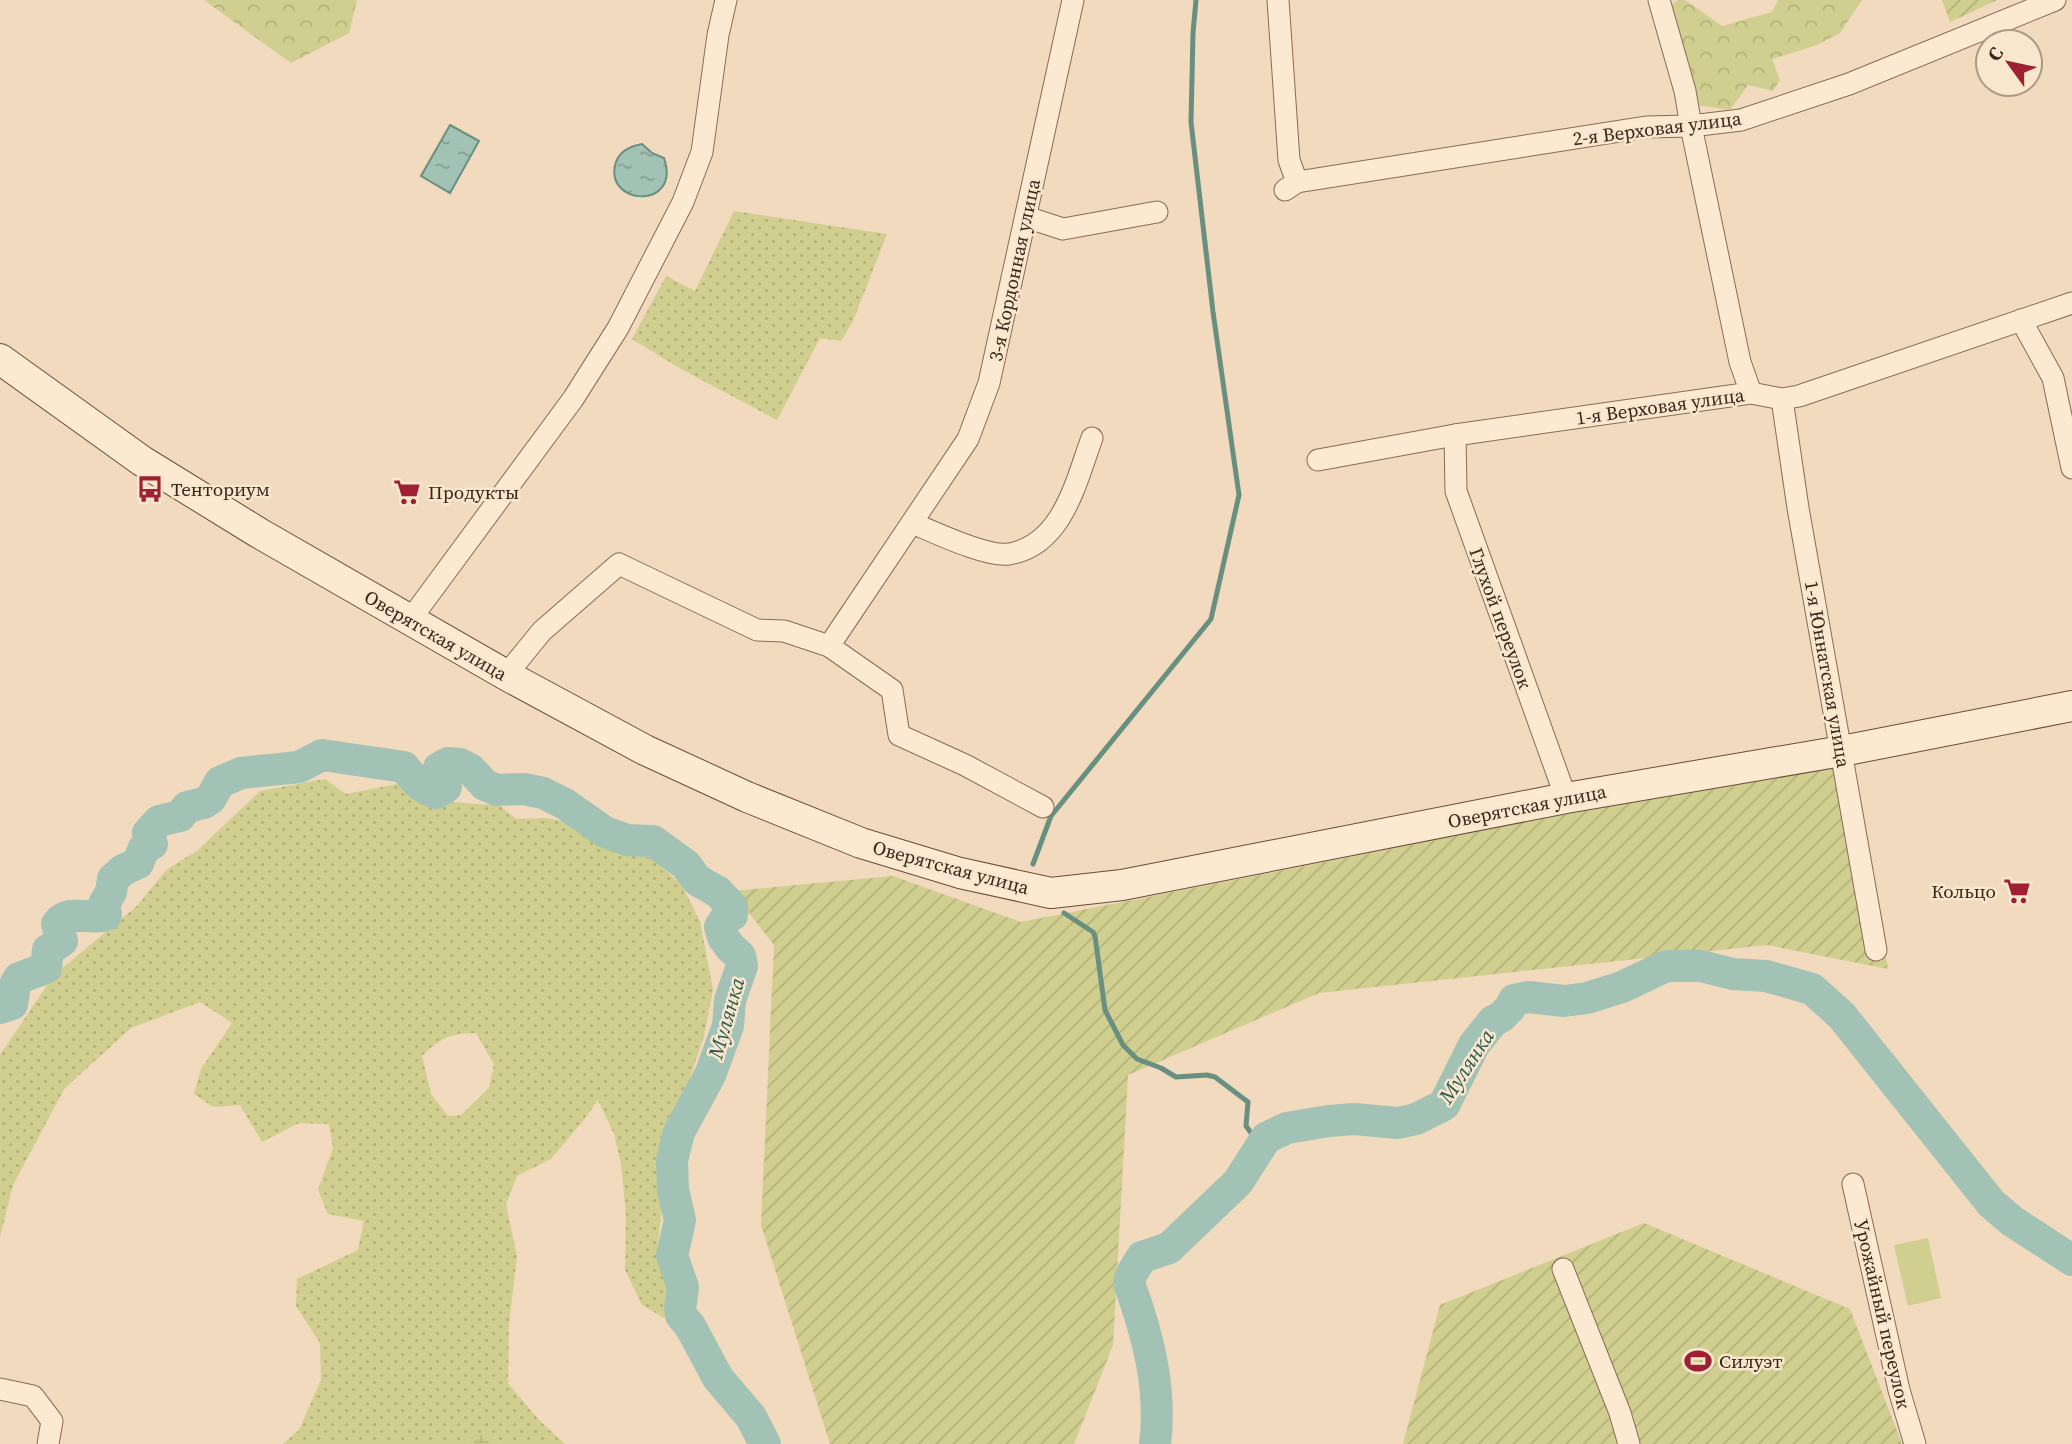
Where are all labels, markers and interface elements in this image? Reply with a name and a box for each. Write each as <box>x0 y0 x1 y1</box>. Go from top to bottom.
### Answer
north arrow <box>1974 28 2044 98</box>
text: С <box>1981 42 2009 66</box>
street label: 2-я Верховая улица <box>1571 105 1743 151</box>
street label: 3-я Кордонная улица <box>982 176 1046 364</box>
street label: 1-я Верховая улица <box>1574 381 1746 431</box>
bus stop icon: Тенториум <box>135 474 165 504</box>
place label: Тенториум <box>171 476 270 502</box>
supermarket icon: Пpoдукты <box>392 477 422 507</box>
place label: Пpoдукты <box>428 479 519 505</box>
street label: Глухой переулок <box>1463 544 1539 693</box>
street label: 1-я Юннатская улица <box>1799 578 1857 770</box>
street label: Оверятская улица <box>360 583 512 687</box>
street label: Оверятская улица <box>1446 778 1609 834</box>
street label: Оверятская улица <box>870 834 1032 900</box>
supermarket icon: Кольцо <box>2002 876 2032 906</box>
place label: Кольцо <box>1931 878 1996 904</box>
water label: Мулянка <box>700 974 751 1063</box>
water label: Мулянка <box>1431 1023 1501 1110</box>
street label: Урожайный переулок <box>1849 1217 1918 1412</box>
sports icon: Силуэт <box>1683 1346 1713 1376</box>
place label: Силуэт <box>1719 1348 1783 1374</box>

